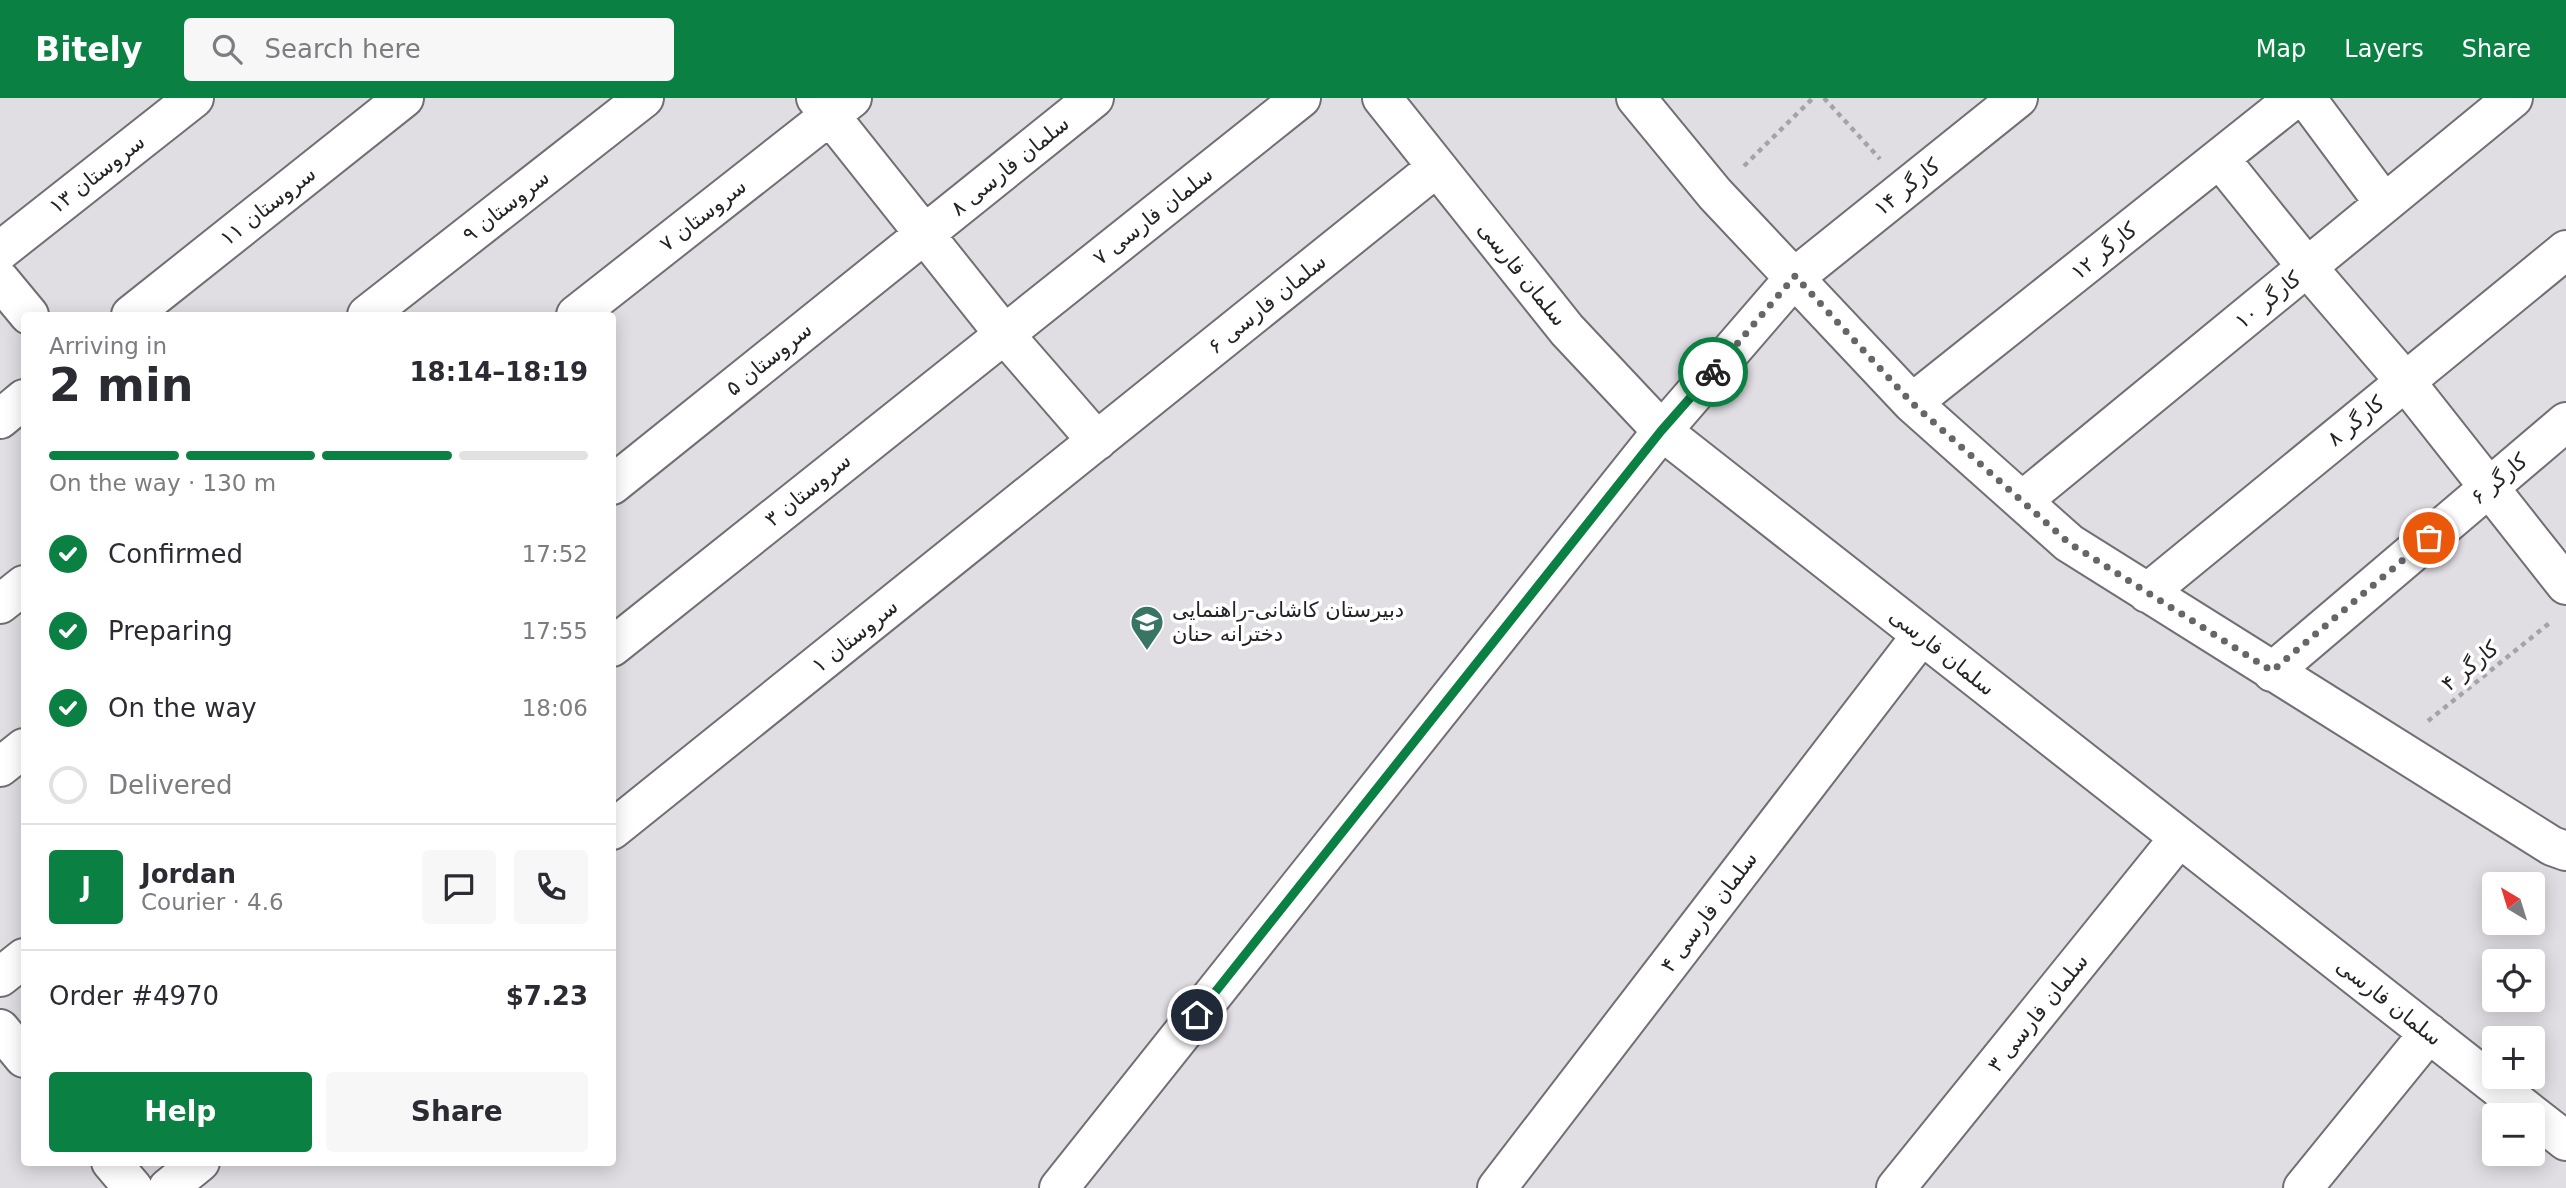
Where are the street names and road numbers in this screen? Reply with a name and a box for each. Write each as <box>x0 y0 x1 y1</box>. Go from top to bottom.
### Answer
street label: سلمان فارسی ۸ <box>946 111 1074 221</box>
street label: سروستان ۱۳ <box>45 129 149 219</box>
street label: کارگر ۱۴ <box>1869 153 1945 221</box>
street label: سروستان ۱۱ <box>216 161 320 251</box>
street label: سلمان فارسی ۷ <box>1089 162 1217 270</box>
street label: سروستان ۹ <box>458 165 554 247</box>
street label: سروستان ۷ <box>655 174 751 256</box>
street label: سلمان فارسی <box>1473 217 1571 331</box>
street label: کارگر ۱۲ <box>2066 217 2142 285</box>
street label: سلمان فارسی ۶ <box>1203 249 1331 359</box>
street label: کارگر ۱۰ <box>2230 266 2306 334</box>
street label: سروستان ۵ <box>721 317 817 401</box>
street label: کارگر ۸ <box>2323 391 2389 451</box>
street label: سروستان ۳ <box>760 448 856 532</box>
street label: کارگر ۶ <box>2466 449 2532 509</box>
street label: سروستان ۱ <box>807 594 903 678</box>
street label: سلمان فارسی <box>1885 603 1999 701</box>
street label: کارگر ۴ <box>2437 636 2503 696</box>
street label: سلمان فارسی ۴ <box>1656 847 1762 977</box>
street label: سلمان فارسی ۳ <box>1983 949 2093 1077</box>
street label: سلمان فارسی <box>2332 953 2446 1051</box>

